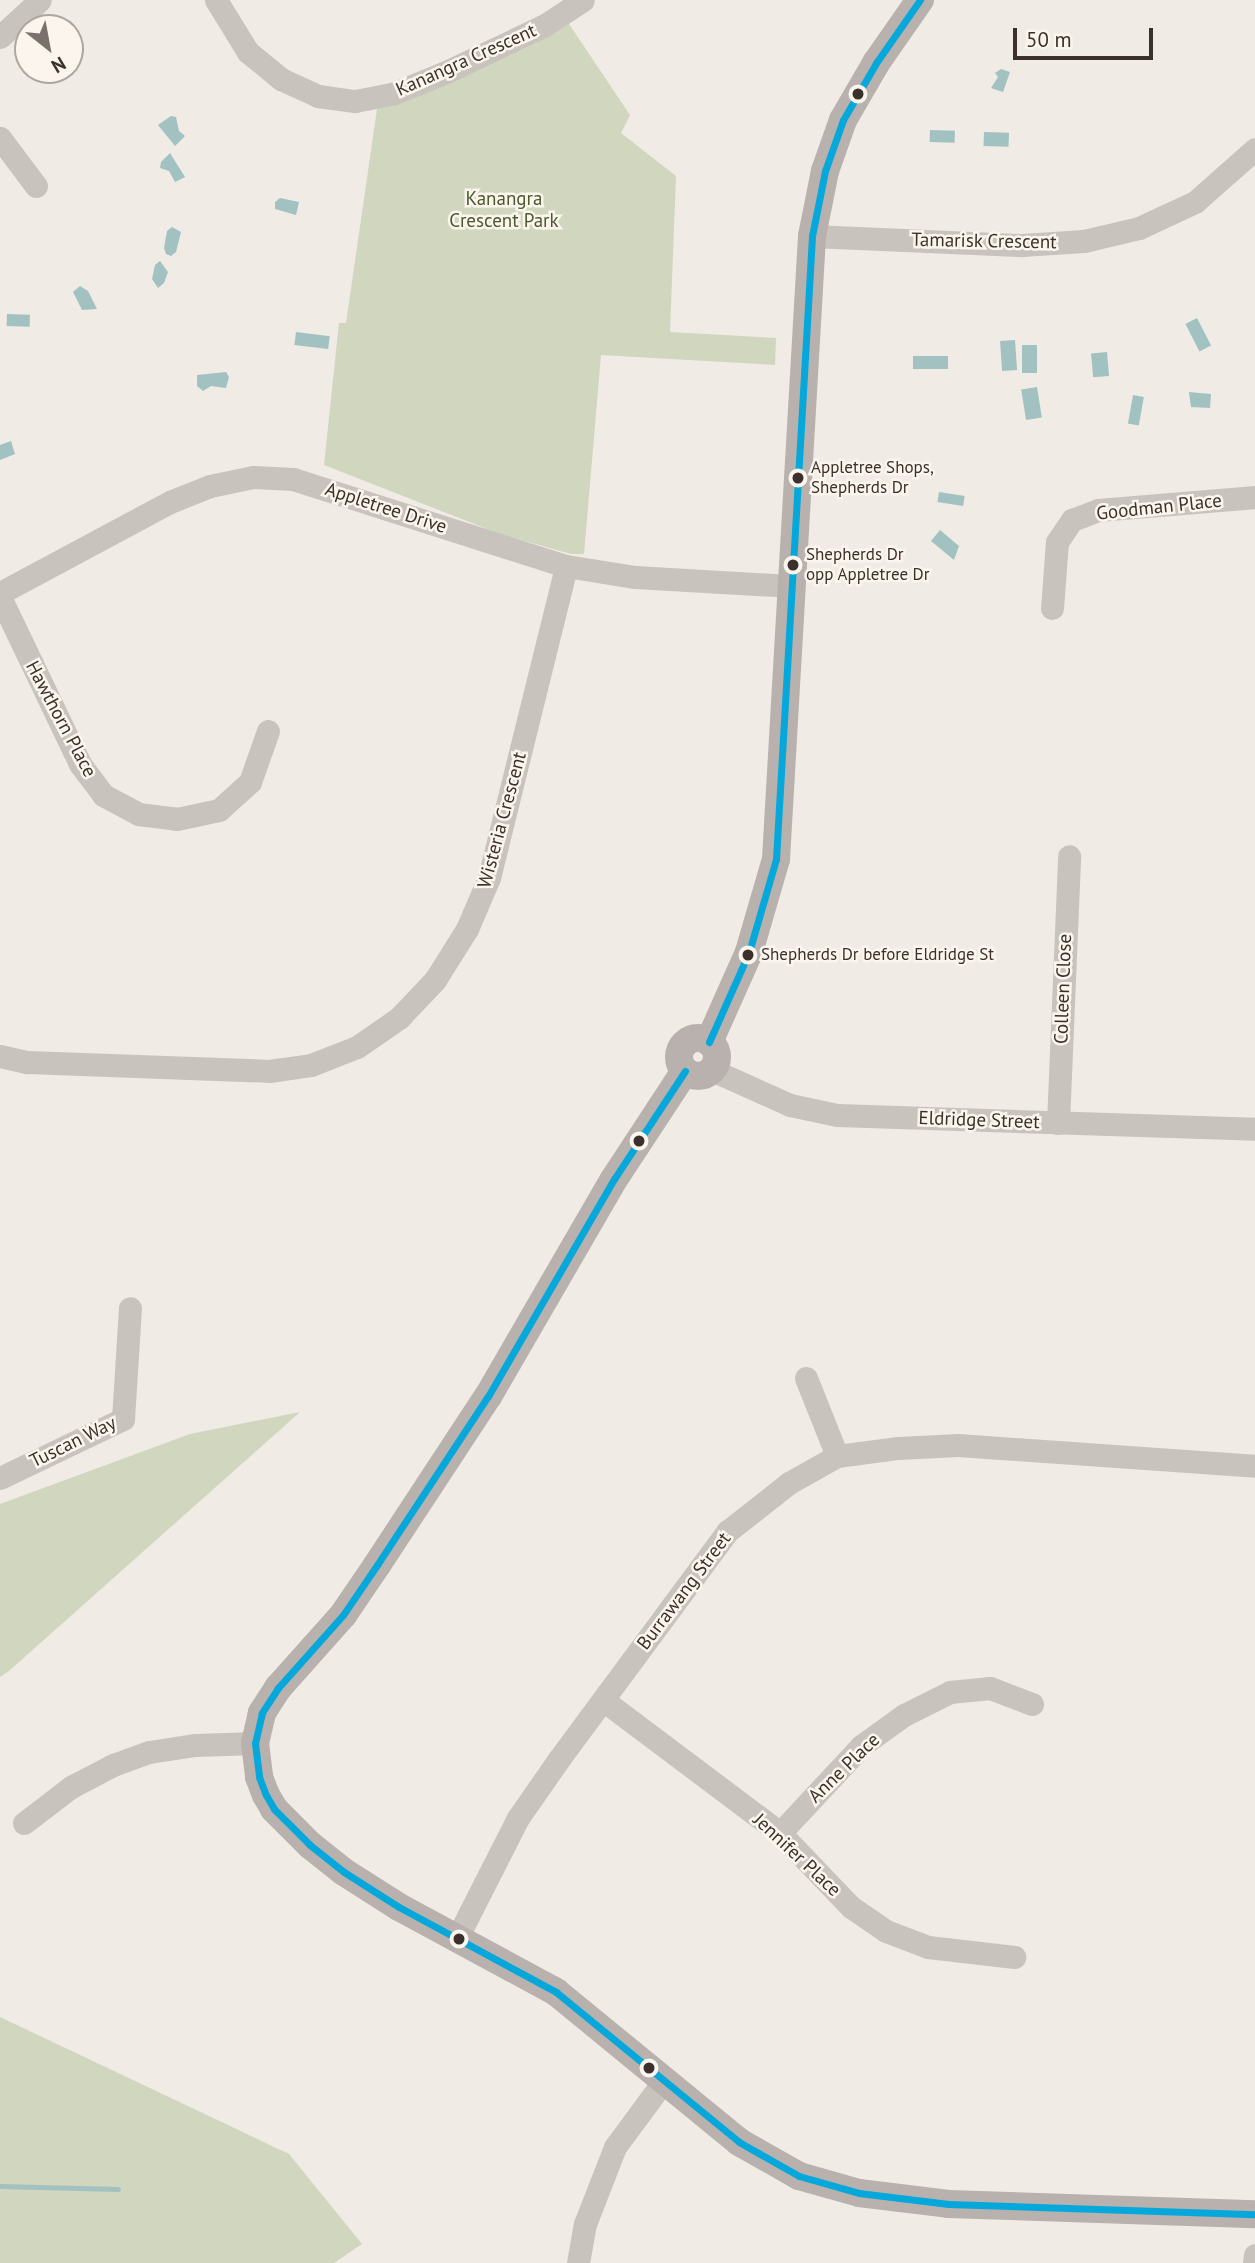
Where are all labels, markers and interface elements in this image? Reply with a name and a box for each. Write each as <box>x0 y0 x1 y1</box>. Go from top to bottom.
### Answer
north arrow <box>14 14 84 84</box>
scale bar <box>1017 14 1157 58</box>
street label: Kanangra Crescent <box>392 19 540 101</box>
text: 50 m <box>1026 26 1072 53</box>
text: N <box>47 52 70 79</box>
unlabelled marker <box>851 87 865 101</box>
park label: Kanangra Crescent Park <box>449 188 559 232</box>
street label: Tamarisk Crescent <box>911 228 1057 254</box>
place label: Appletree Shops, Shepherds Dr <box>811 458 934 498</box>
marker: Appletree Shops, Shepherds Dr <box>791 471 805 485</box>
street label: Appletree Drive <box>322 478 450 538</box>
street label: Goodman Place <box>1095 489 1223 525</box>
place label: Shepherds Dr opp Appletree Dr <box>806 545 930 585</box>
marker: Shepherds Dr opp Appletree Dr <box>786 558 800 572</box>
street label: Hawthorn Place <box>21 657 101 781</box>
street label: Wisteria Crescent <box>473 749 531 891</box>
street label: Colleen Close <box>1050 934 1076 1044</box>
place label: Shepherds Dr before Eldridge St <box>761 945 994 965</box>
marker: Shepherds Dr before Eldridge St <box>741 948 755 962</box>
street label: Eldridge Street <box>918 1106 1040 1134</box>
unlabelled marker <box>632 1134 646 1148</box>
street label: Tuscan Way <box>26 1411 120 1473</box>
street label: Burrawang Street <box>632 1528 736 1654</box>
street label: Anne Place <box>804 1729 884 1807</box>
street label: Jennifer Place <box>748 1809 846 1901</box>
unlabelled marker <box>452 1932 466 1946</box>
unlabelled marker <box>642 2061 656 2075</box>

